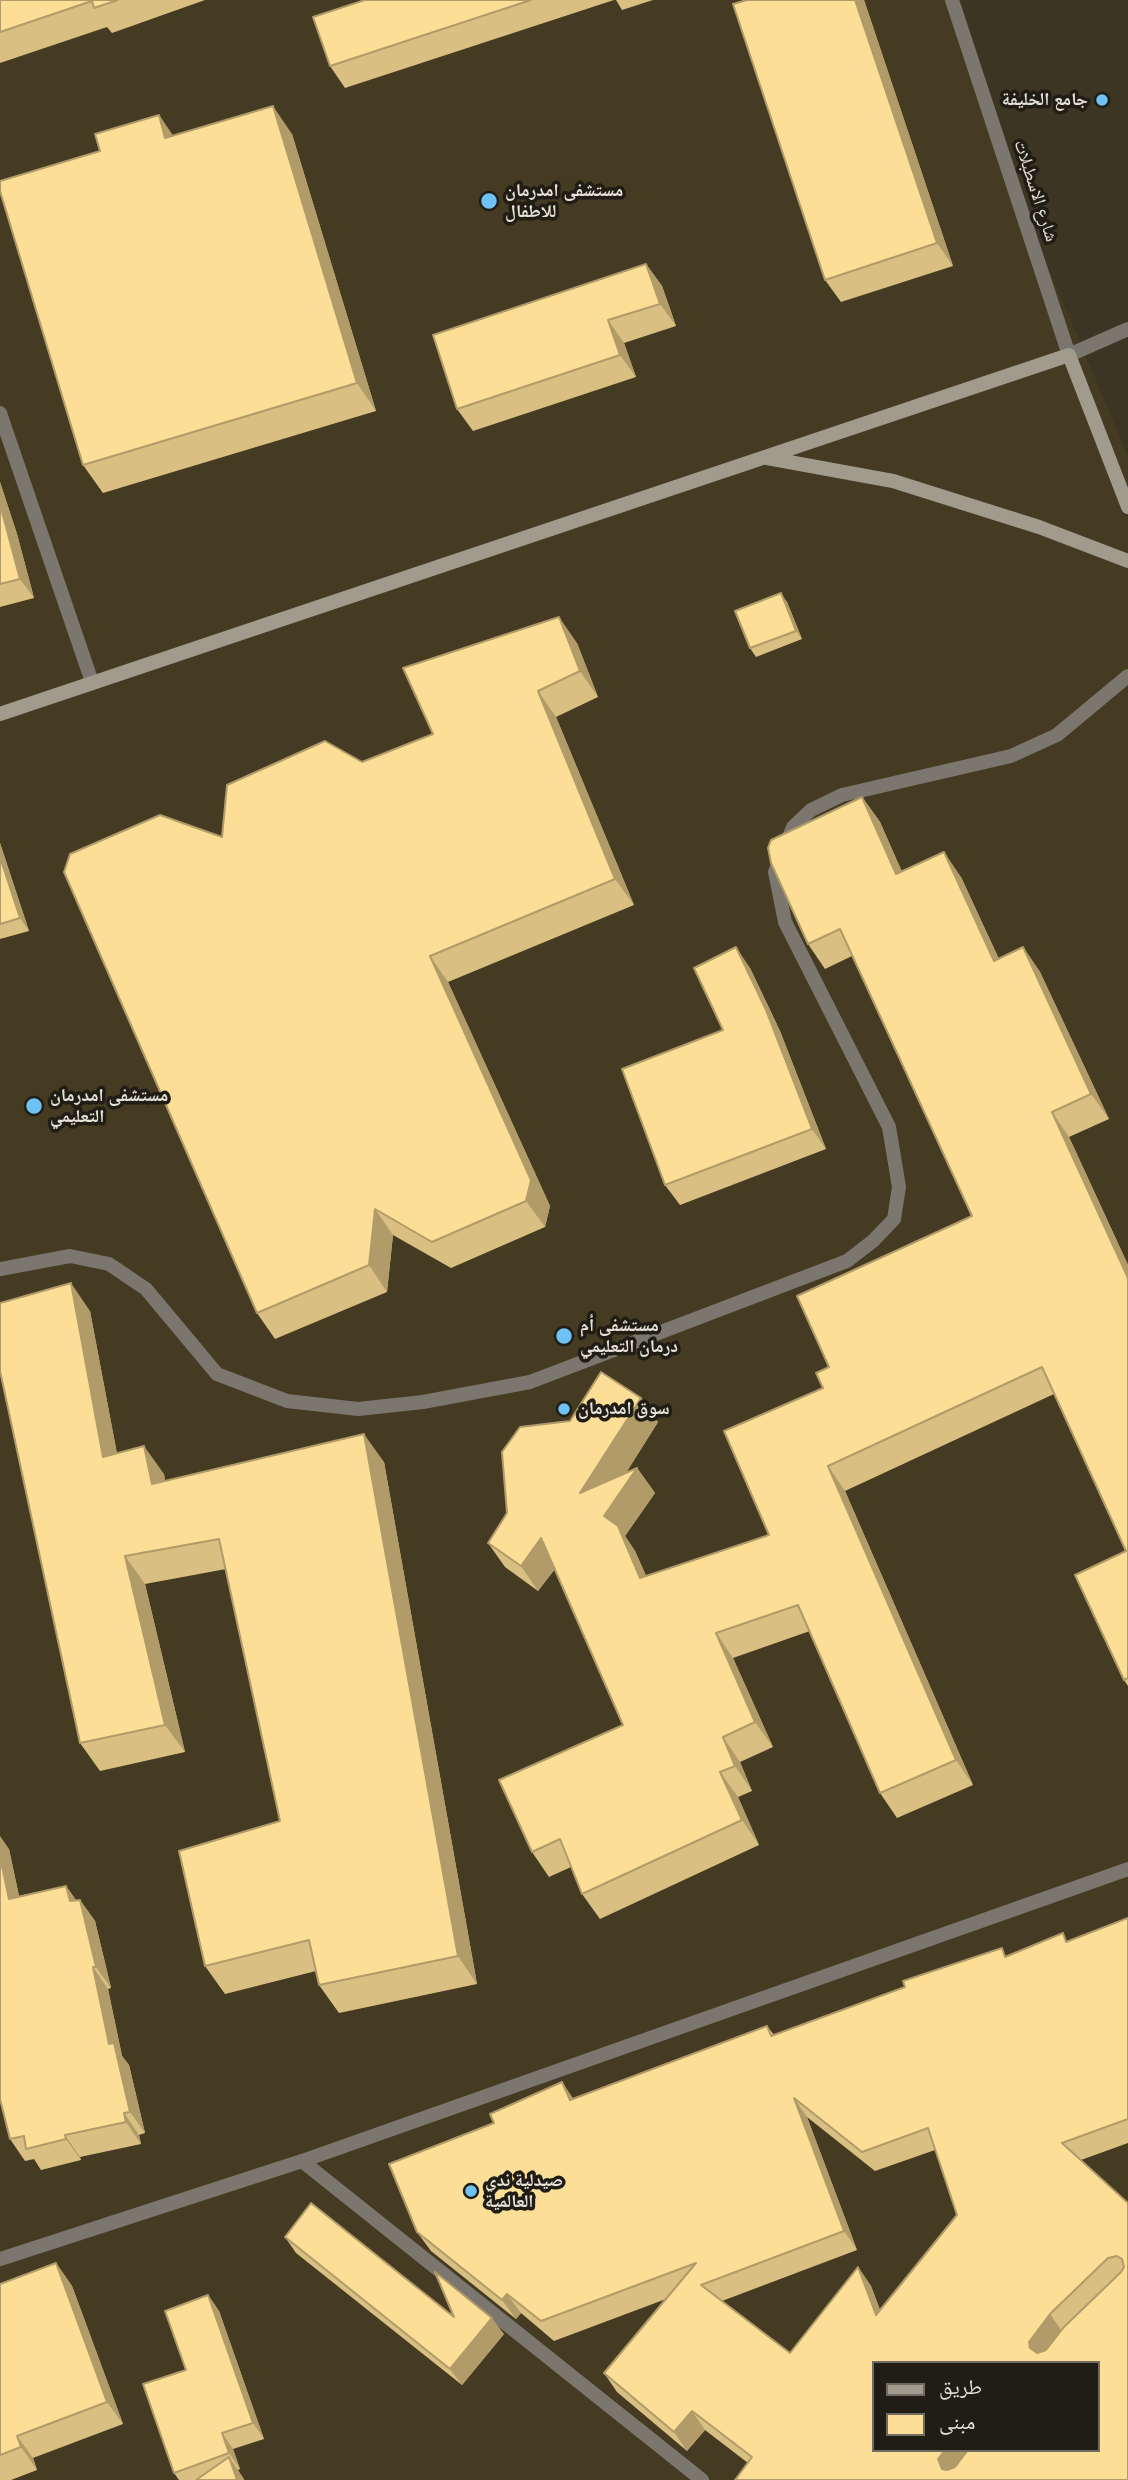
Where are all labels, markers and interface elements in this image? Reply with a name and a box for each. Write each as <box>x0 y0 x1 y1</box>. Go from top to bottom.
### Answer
place label: جامع الخليفة <box>1002 89 1088 111</box>
marker: جامع الخليفة <box>1094 92 1110 108</box>
street label: شارع الاسطبلات <box>1008 137 1062 245</box>
place label: مستشفى امدرمان للاطفال <box>505 180 623 222</box>
marker: مستشفى امدرمان للاطفال <box>479 191 499 211</box>
place label: مستشفى امدرمان التعليمي <box>50 1085 168 1128</box>
marker: مستشفى امدرمان التعليمي <box>24 1096 44 1116</box>
place label: مستشفى أم درمان التعليمي <box>580 1315 678 1358</box>
marker: مستشفى أم درمان التعليمي <box>554 1326 574 1346</box>
place label: سوق امدرمان <box>578 1398 670 1420</box>
marker: سوق امدرمان <box>556 1401 572 1417</box>
place label: صيدلية ندي العالمية <box>485 2170 563 2212</box>
marker: صيدلية ندي العالمية <box>463 2183 479 2199</box>
legend <box>872 2361 1100 2452</box>
text: طريق <box>939 2375 982 2400</box>
text: مبنى <box>939 2410 975 2435</box>

